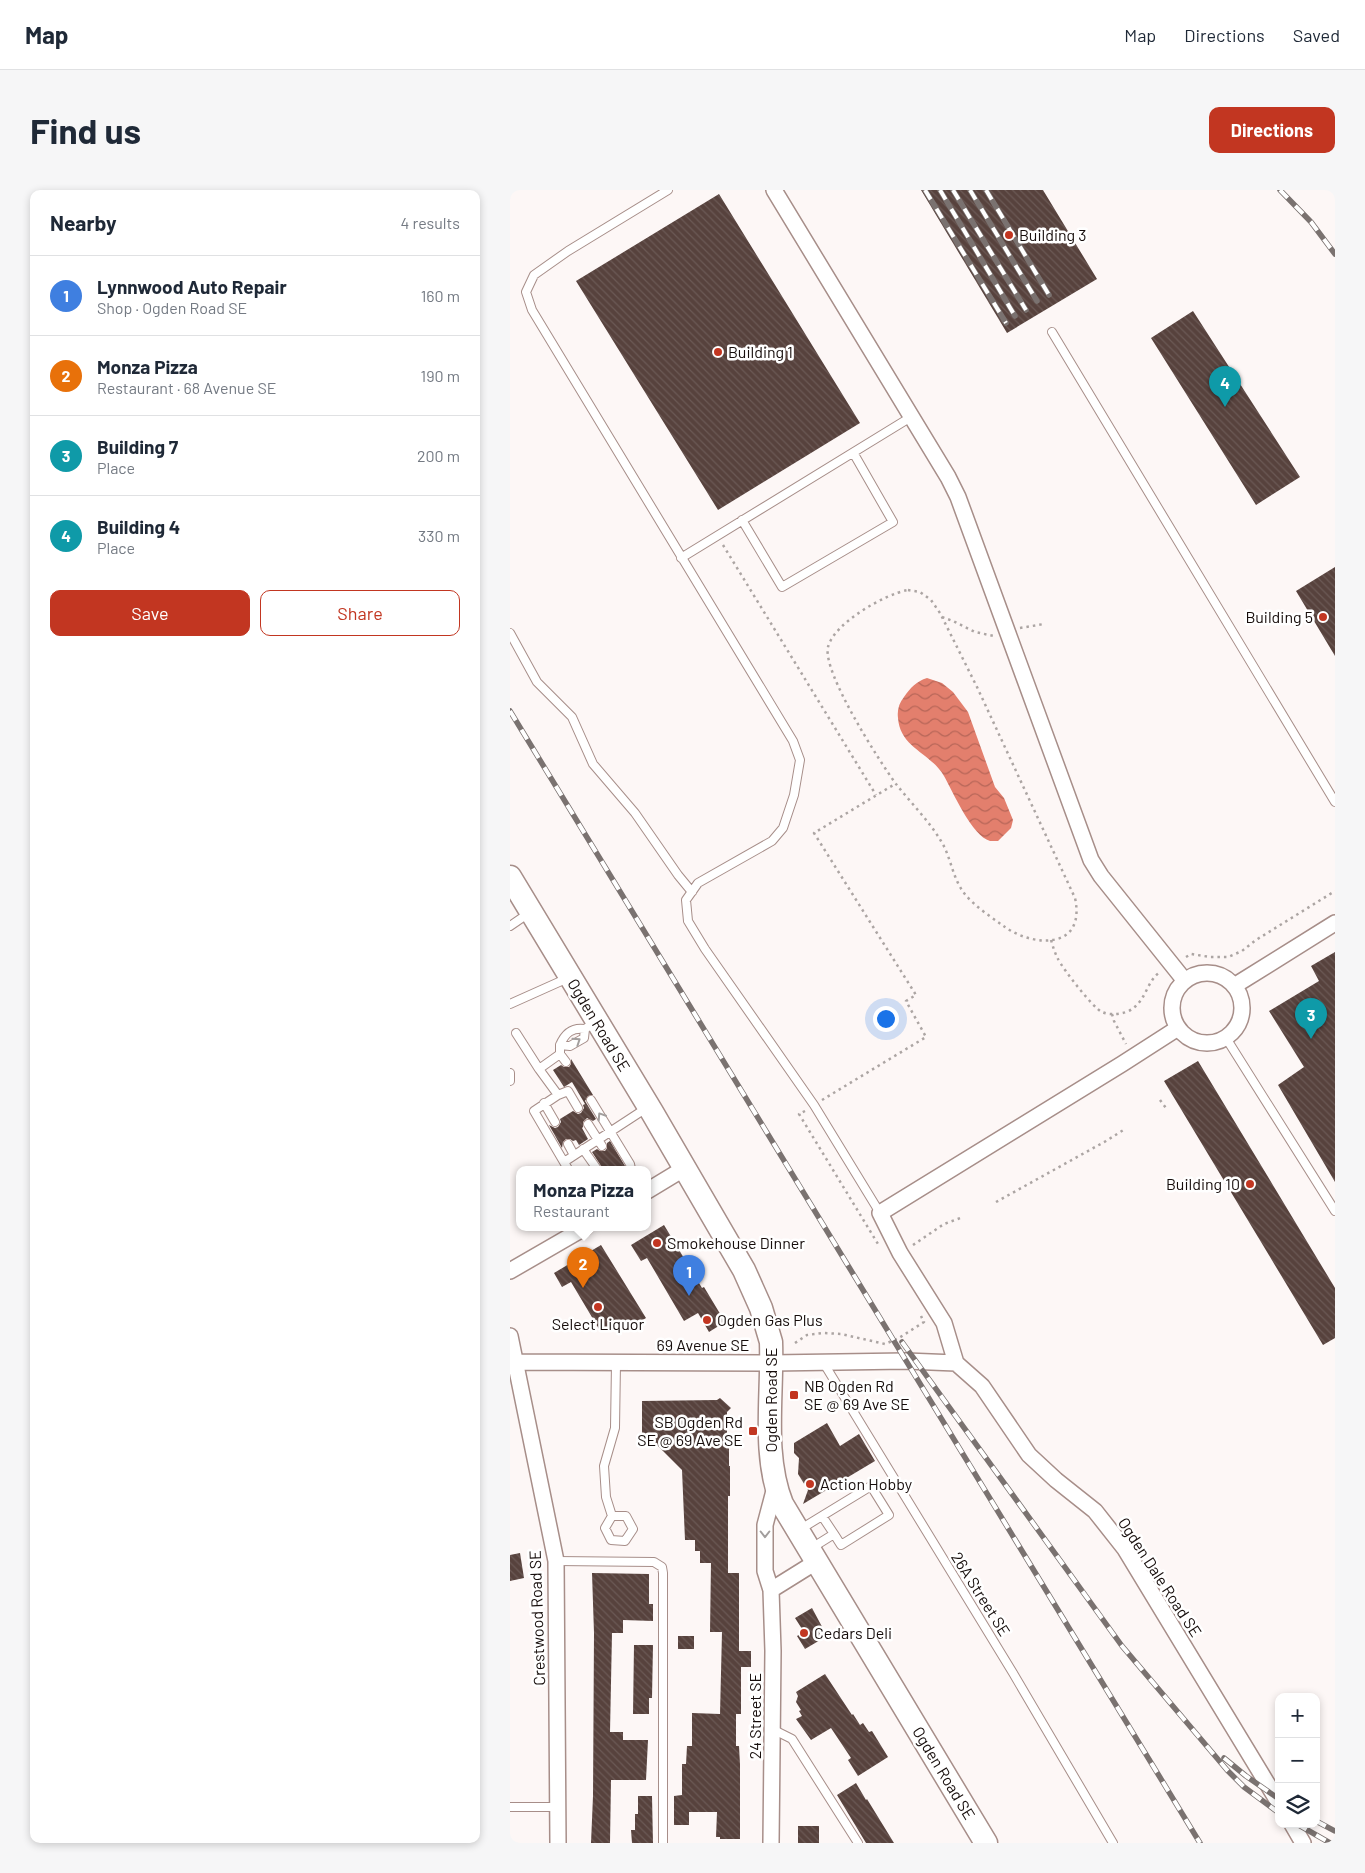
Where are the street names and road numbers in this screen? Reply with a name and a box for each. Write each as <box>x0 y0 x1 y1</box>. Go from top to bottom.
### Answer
street label: Ogden Road SE <box>564 975 635 1075</box>
street label: 69 Avenue SE <box>657 1335 749 1354</box>
street label: Ogden Road SE <box>761 1347 780 1453</box>
street label: Ogden Dale Road SE <box>1115 1514 1206 1640</box>
street label: 26A Street SE <box>948 1548 1015 1639</box>
street label: Crestwood Road SE <box>525 1550 548 1686</box>
street label: 24 Street SE <box>745 1673 764 1759</box>
street label: Ogden Road SE <box>909 1723 980 1823</box>

